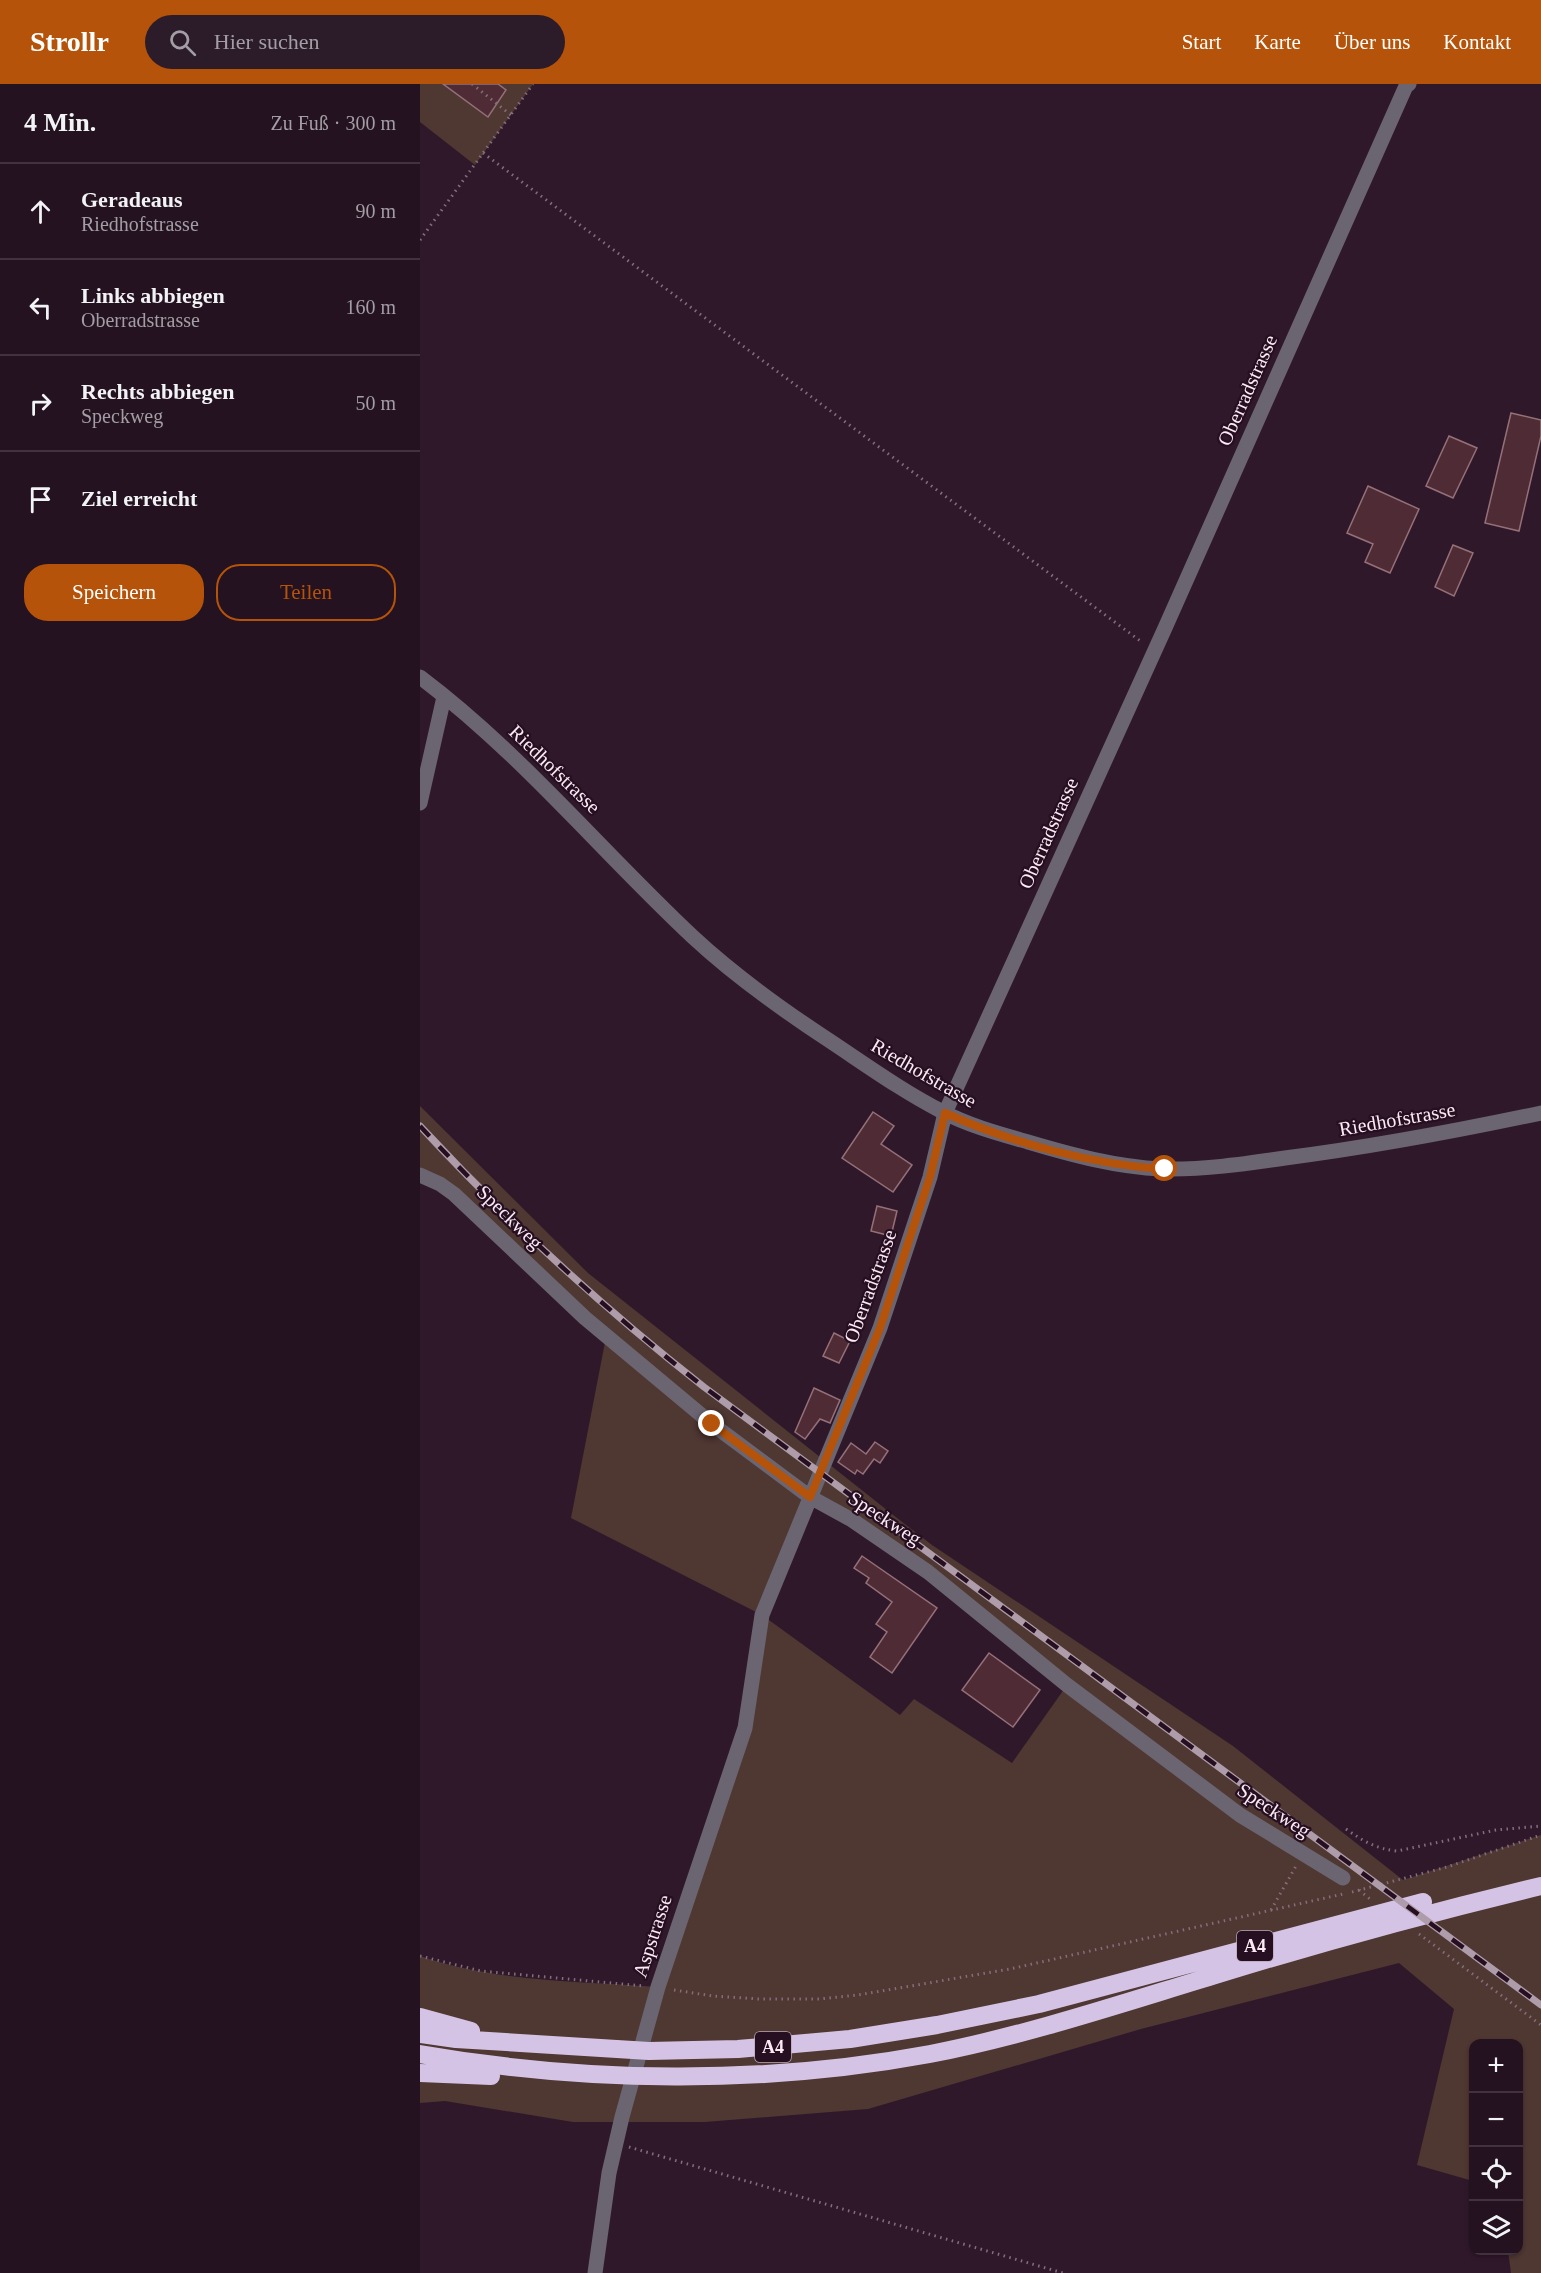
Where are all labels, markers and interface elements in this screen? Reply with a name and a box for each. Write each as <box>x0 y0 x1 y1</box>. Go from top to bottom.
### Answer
search box <box>145 15 565 69</box>
text: Strollr <box>30 26 109 57</box>
icon: search <box>166 26 199 59</box>
text: Hier suchen <box>214 29 320 54</box>
text: Start <box>1182 30 1221 54</box>
text: Karte <box>1254 30 1301 54</box>
text: Über uns <box>1334 30 1410 54</box>
text: Kontakt <box>1443 30 1511 54</box>
text: 4 Min. <box>24 108 96 137</box>
text: Zu Fuß · 300 m <box>270 112 396 134</box>
text: Geradeaus <box>81 187 182 212</box>
icon: ahead <box>24 195 57 228</box>
text: 90 m <box>355 200 396 222</box>
text: Riedhofstrasse <box>81 213 199 235</box>
text: Links abbiegen <box>81 283 225 308</box>
icon: left <box>24 291 57 324</box>
text: 160 m <box>345 296 396 318</box>
text: Oberradstrasse <box>81 309 200 331</box>
street label: Oberradstrasse <box>1213 331 1281 449</box>
text: Rechts abbiegen <box>81 379 234 404</box>
icon: right <box>24 387 57 420</box>
text: 50 m <box>355 392 396 414</box>
text: Speckweg <box>81 405 163 427</box>
icon: arrive <box>24 483 57 516</box>
text: Ziel erreicht <box>81 486 197 511</box>
button: Speichern <box>24 564 204 621</box>
button: Teilen <box>216 564 396 621</box>
street label: Riedhofstrasse <box>505 720 605 818</box>
street label: Oberradstrasse <box>1014 774 1082 892</box>
street label: Riedhofstrasse <box>868 1034 981 1112</box>
street label: Riedhofstrasse <box>1337 1098 1457 1140</box>
route start <box>1151 1155 1177 1181</box>
street label: Speckweg <box>472 1181 547 1254</box>
street label: Oberradstrasse <box>839 1226 901 1346</box>
route end <box>698 1410 724 1436</box>
street label: Speckweg <box>844 1486 925 1550</box>
street label: Speckweg <box>1233 1778 1314 1842</box>
street label: Aspstrasse <box>628 1892 677 1980</box>
road number: A4 <box>1237 1931 1273 1961</box>
road number: A4 <box>755 2032 791 2062</box>
map controls <box>1469 2039 1523 2255</box>
button: + <box>1469 2039 1523 2093</box>
button: − <box>1469 2093 1523 2147</box>
button: locate <box>1469 2147 1523 2201</box>
button: layers <box>1469 2201 1523 2255</box>

